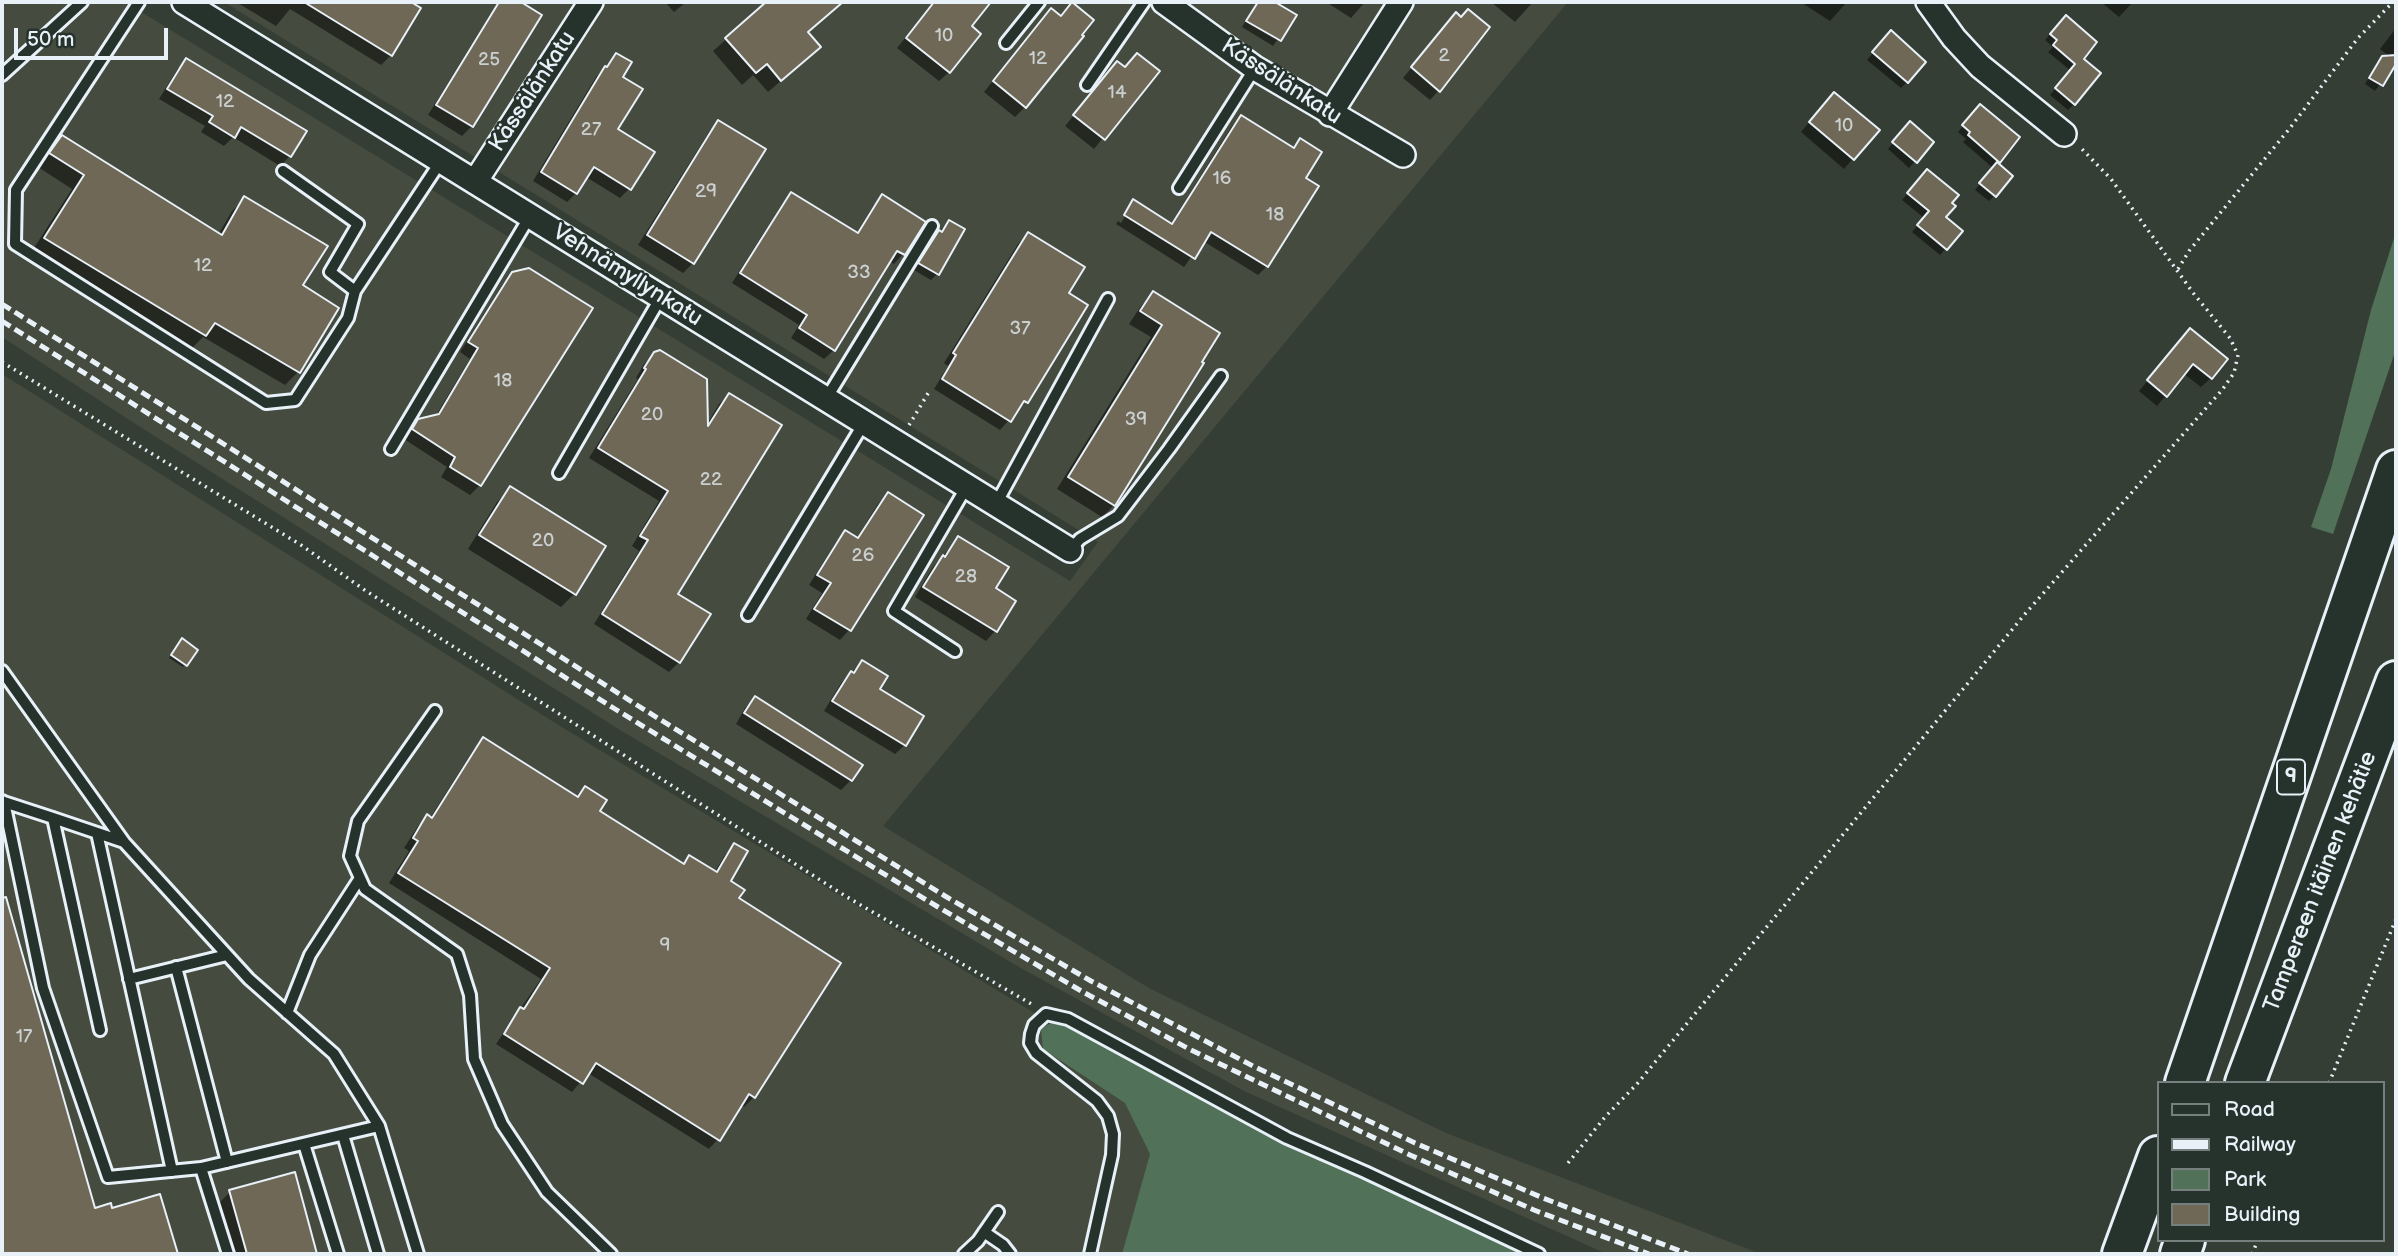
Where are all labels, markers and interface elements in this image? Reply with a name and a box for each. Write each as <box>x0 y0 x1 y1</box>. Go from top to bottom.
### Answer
scale bar <box>18 14 172 58</box>
house number: 10 <box>935 25 953 47</box>
text: 50 m <box>27 27 74 52</box>
street label: Kässälänkatu <box>484 27 582 157</box>
street label: Kässälänkatu <box>1216 33 1346 131</box>
house number: 2 <box>1438 45 1450 67</box>
house number: 12 <box>1029 48 1047 70</box>
house number: 25 <box>478 49 500 71</box>
house number: 14 <box>1108 82 1126 104</box>
house number: 12 <box>216 91 234 113</box>
house number: 10 <box>1835 115 1853 137</box>
house number: 27 <box>581 119 601 141</box>
house number: 16 <box>1213 168 1231 190</box>
house number: 29 <box>695 181 717 203</box>
house number: 18 <box>1266 204 1284 226</box>
street label: Vehnämyllynkatu <box>547 219 707 333</box>
house number: 12 <box>194 255 212 277</box>
house number: 33 <box>847 262 871 284</box>
house number: 37 <box>1009 318 1031 340</box>
house number: 18 <box>494 370 512 392</box>
house number: 20 <box>641 404 663 426</box>
house number: 39 <box>1125 409 1147 431</box>
house number: 22 <box>700 469 722 491</box>
house number: 20 <box>532 530 554 552</box>
house number: 26 <box>852 545 874 567</box>
house number: 28 <box>955 566 977 588</box>
street label: Tampereen itäinen kehätie <box>2258 748 2384 1016</box>
road number: 9 <box>2277 760 2305 794</box>
house number: 9 <box>660 935 670 957</box>
house number: 17 <box>16 1026 32 1048</box>
legend <box>2156 1081 2384 1242</box>
text: Road <box>2224 1097 2275 1122</box>
text: Railway <box>2224 1132 2296 1157</box>
text: Park <box>2224 1167 2266 1192</box>
text: Building <box>2224 1202 2300 1227</box>

